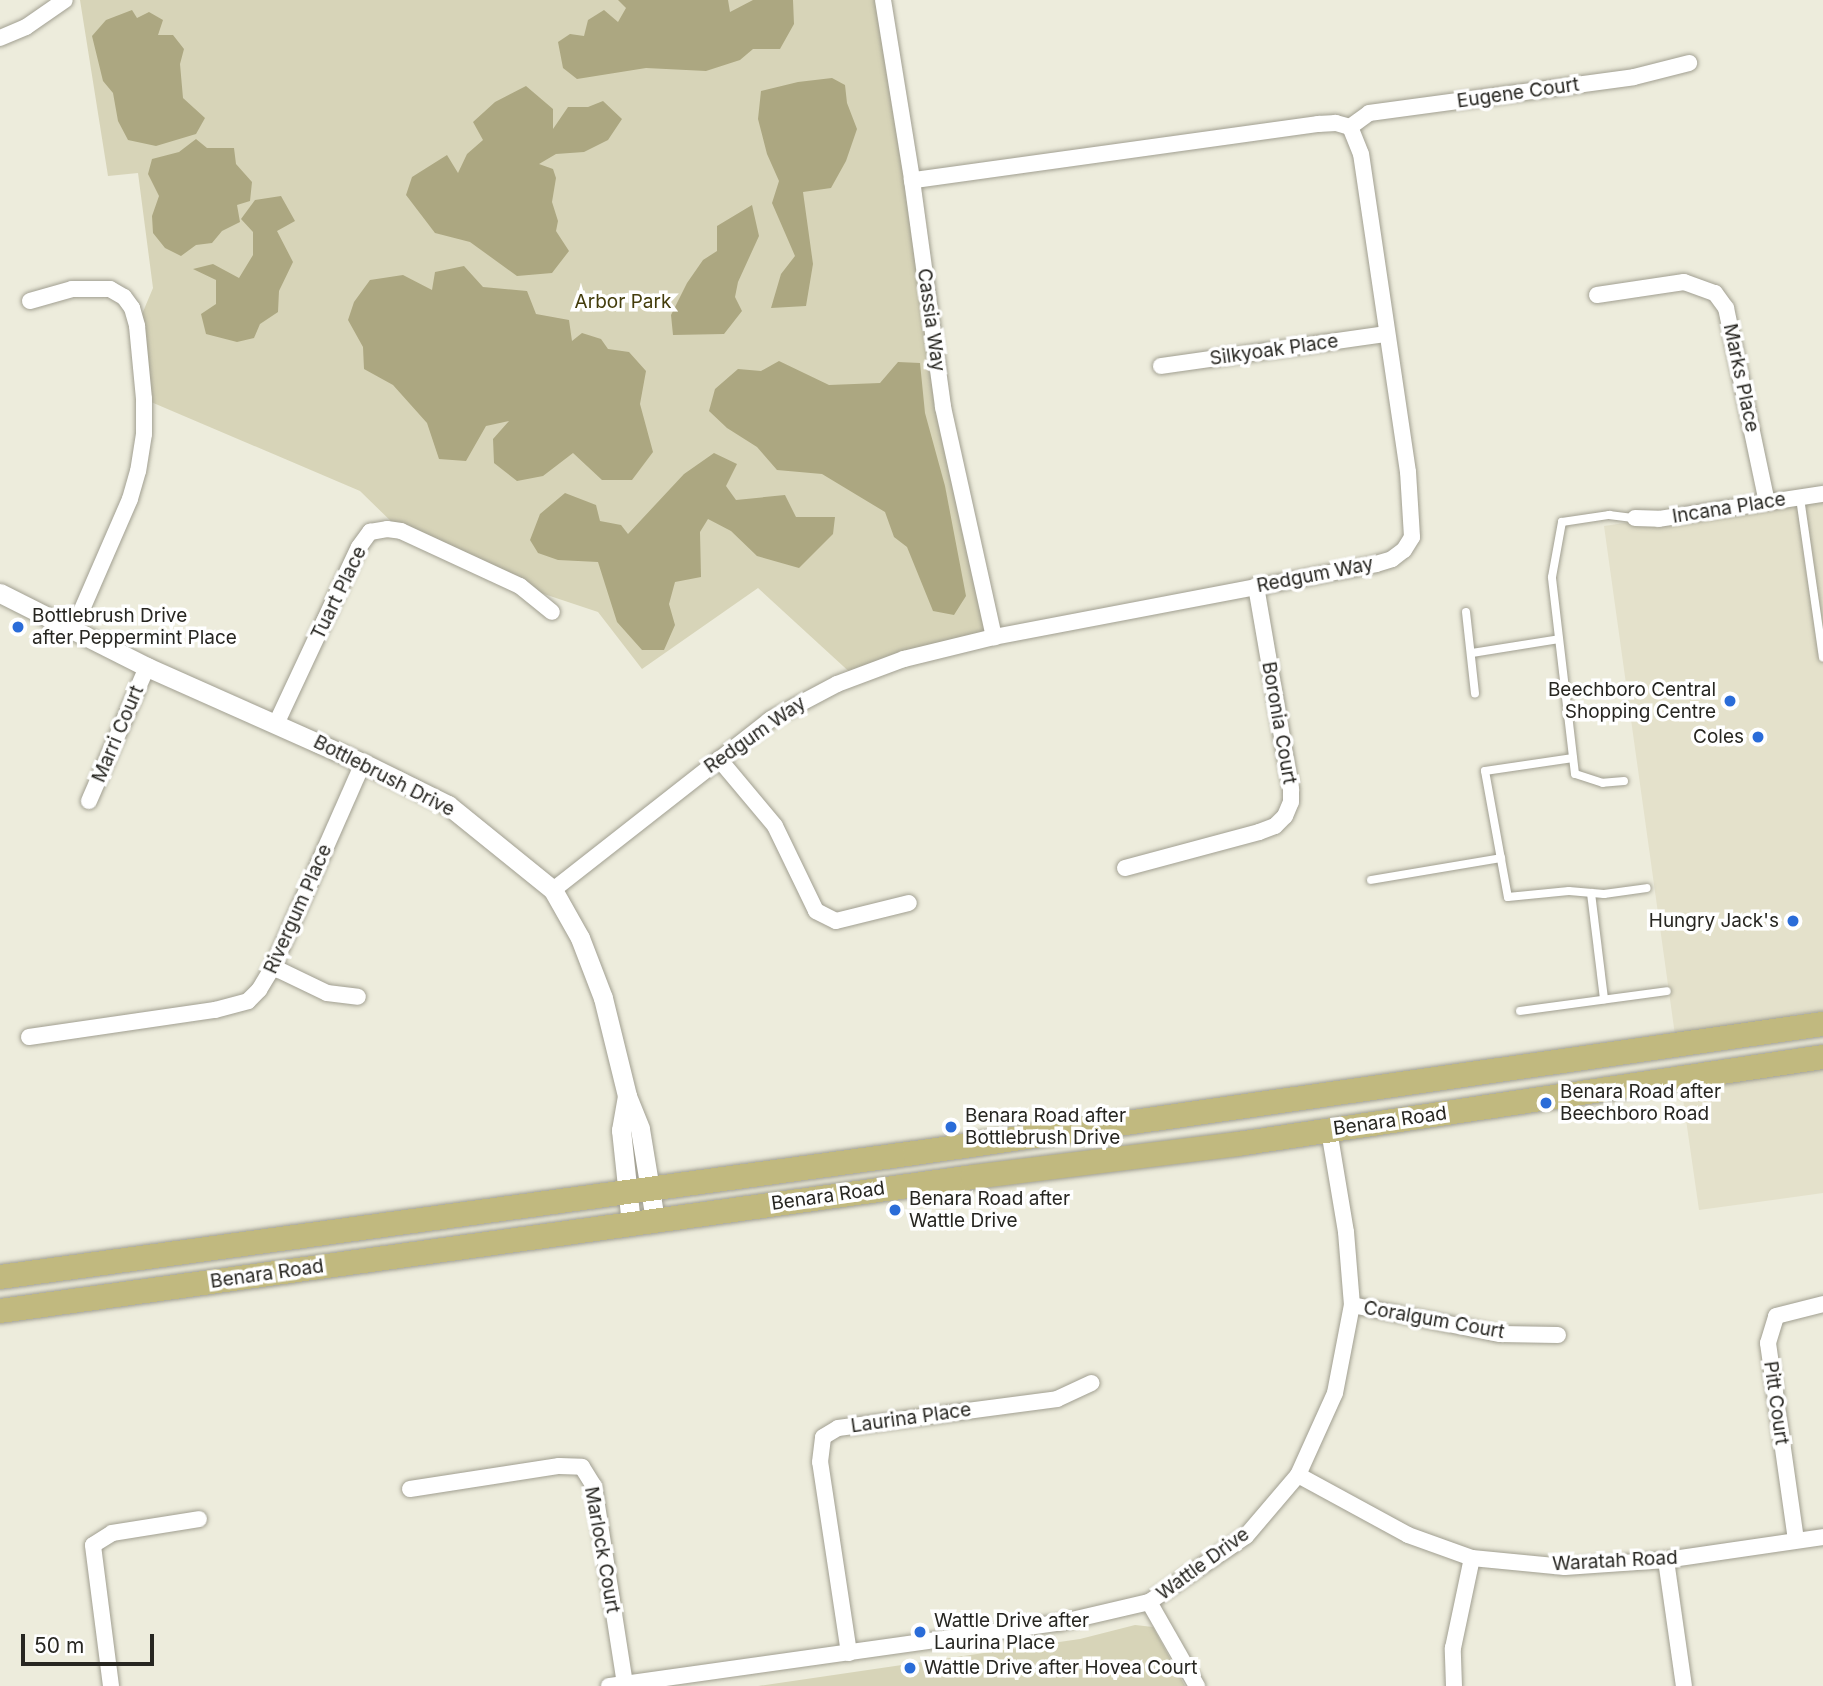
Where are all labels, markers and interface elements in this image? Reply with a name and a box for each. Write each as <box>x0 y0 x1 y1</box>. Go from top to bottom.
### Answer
street label: Eugene Court <box>1455 73 1581 113</box>
street label: Cassia Way <box>912 267 950 373</box>
park label: Arbor Park <box>575 291 671 313</box>
street label: Marks Place <box>1718 322 1764 434</box>
street label: Silkyoak Place <box>1208 330 1340 370</box>
street label: Incana Place <box>1671 488 1787 528</box>
street label: Tuart Place <box>307 543 371 643</box>
street label: Redgum Way <box>1255 553 1375 597</box>
place label: Bottlebrush Drive after Peppermint Place <box>32 605 237 649</box>
marker: Bottlebrush Drive after Peppermint Place <box>10 619 26 635</box>
street label: Boronia Court <box>1257 660 1301 786</box>
place label: Beechboro Central Shopping Centre <box>1548 679 1716 723</box>
street label: Marri Court <box>87 682 149 786</box>
street label: Redgum Way <box>700 692 810 778</box>
marker: Beechboro Central Shopping Centre <box>1722 693 1738 709</box>
place label: Coles <box>1693 726 1744 748</box>
marker: Coles <box>1750 729 1766 745</box>
street label: Bottlebrush Drive <box>310 731 458 821</box>
street label: Rivergum Place <box>259 841 337 977</box>
place label: Hungry Jack's <box>1649 910 1779 932</box>
marker: Hungry Jack's <box>1785 913 1801 929</box>
place label: Benara Road after Beechboro Road <box>1560 1081 1721 1125</box>
marker: Benara Road after Beechboro Road <box>1538 1095 1554 1111</box>
street label: Benara Road <box>1332 1102 1448 1140</box>
place label: Benara Road after Bottlebrush Drive <box>965 1105 1126 1149</box>
marker: Benara Road after Bottlebrush Drive <box>943 1119 959 1135</box>
street label: Benara Road <box>770 1177 886 1215</box>
place label: Benara Road after Wattle Drive <box>909 1188 1070 1232</box>
marker: Benara Road after Wattle Drive <box>887 1202 903 1218</box>
street label: Benara Road <box>209 1255 325 1293</box>
street label: Coralgum Court <box>1362 1296 1506 1344</box>
street label: Pitt Court <box>1759 1360 1793 1446</box>
street label: Laurina Place <box>849 1398 973 1438</box>
street label: Marlock Court <box>580 1485 624 1615</box>
street label: Wattle Drive <box>1152 1523 1254 1605</box>
street label: Waratah Road <box>1552 1546 1678 1576</box>
place label: Wattle Drive after Laurina Place <box>934 1610 1089 1654</box>
scale bar <box>24 1620 158 1664</box>
marker: Wattle Drive after Laurina Place <box>912 1624 928 1640</box>
text: 50 m <box>34 1633 84 1658</box>
place label: Wattle Drive after Hovea Court <box>924 1657 1197 1679</box>
marker: Wattle Drive after Hovea Court <box>902 1660 918 1676</box>

